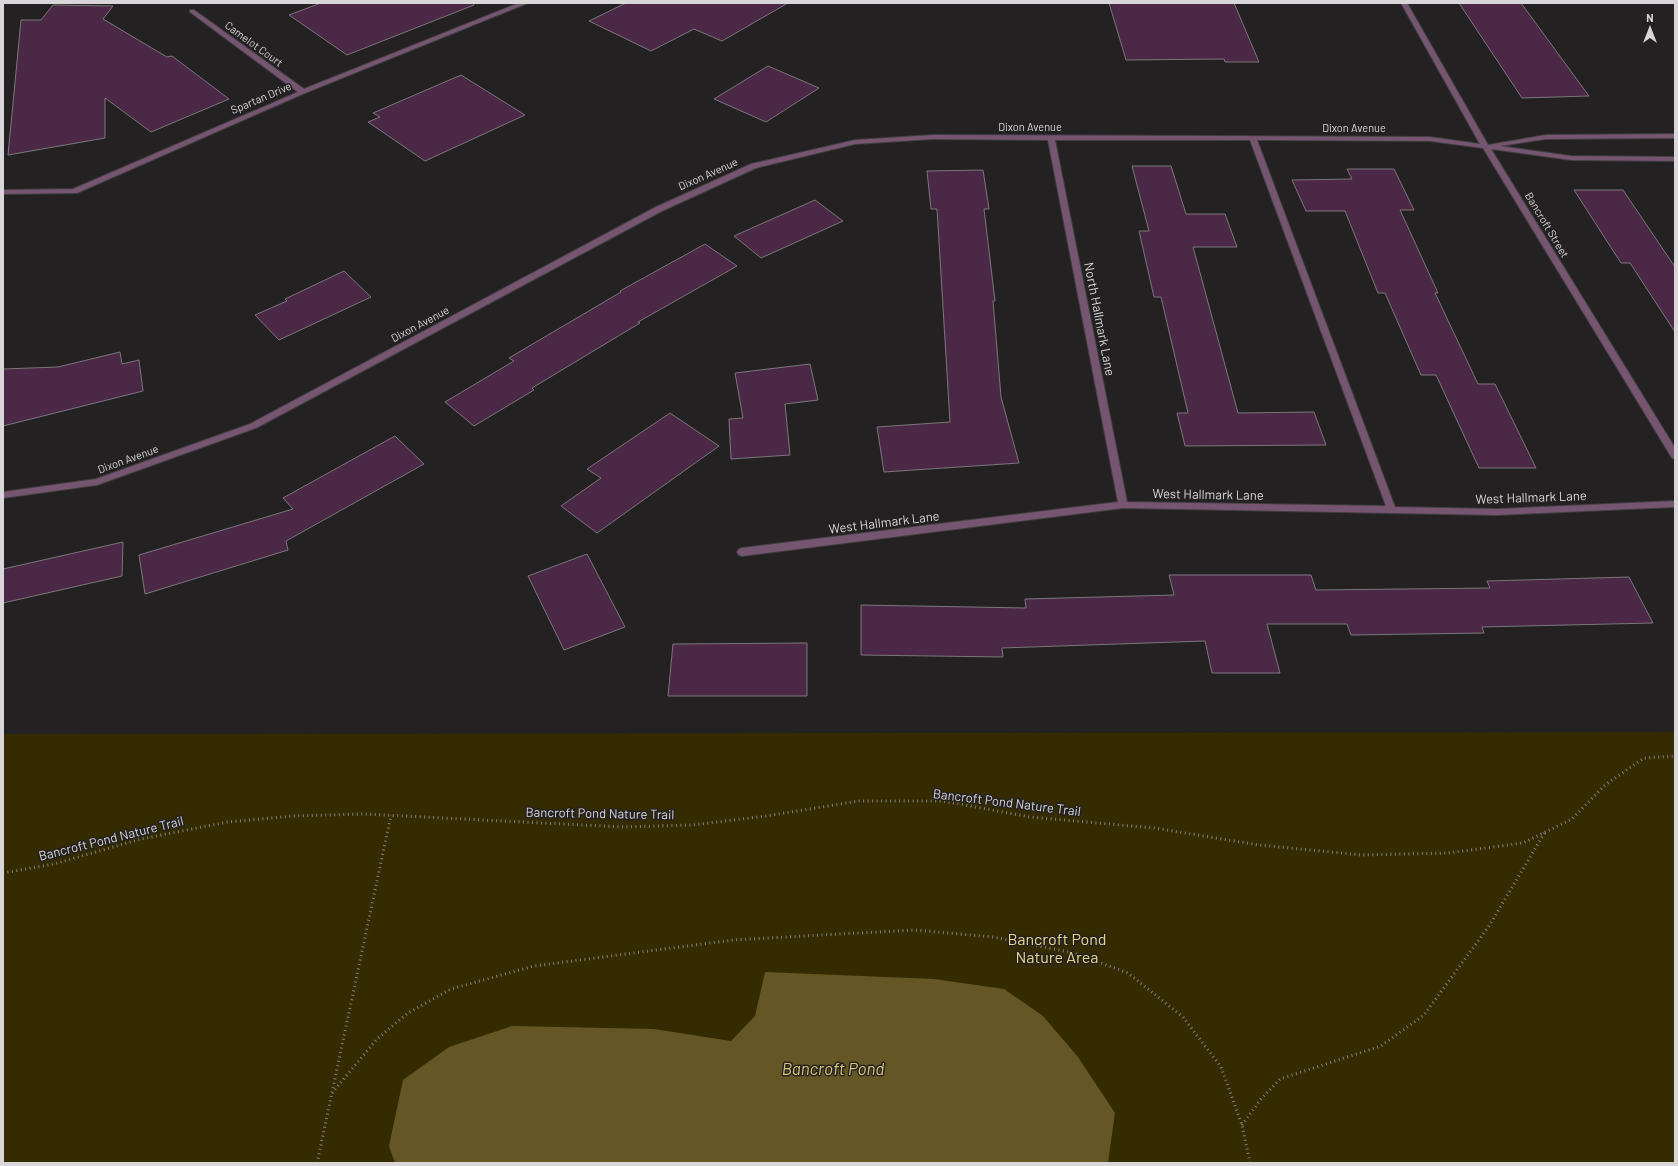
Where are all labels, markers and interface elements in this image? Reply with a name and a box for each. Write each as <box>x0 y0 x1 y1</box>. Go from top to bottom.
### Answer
north arrow <box>1630 8 1670 48</box>
text: N <box>1646 11 1654 24</box>
street label: Camelot Court <box>223 18 286 69</box>
street label: Spartan Drive <box>229 79 293 116</box>
street label: Dixon Avenue <box>998 120 1062 133</box>
street label: Dixon Avenue <box>1322 121 1386 134</box>
street label: Dixon Avenue <box>676 155 740 192</box>
street label: Bancroft Street <box>1523 190 1572 260</box>
street label: North Hallmark Lane <box>1081 261 1119 377</box>
street label: Dixon Avenue <box>389 303 451 344</box>
street label: Dixon Avenue <box>96 441 160 476</box>
street label: West Hallmark Lane <box>1152 485 1264 503</box>
street label: West Hallmark Lane <box>1475 487 1587 507</box>
street label: West Hallmark Lane <box>828 507 940 537</box>
street label: Bancroft Pond Nature Trail <box>932 785 1082 819</box>
street label: Bancroft Pond Nature Trail <box>525 804 675 822</box>
street label: Bancroft Pond Nature Trail <box>37 812 185 864</box>
park label: Bancroft Pond Nature Area <box>1007 929 1107 966</box>
water label: Bancroft Pond <box>782 1058 884 1078</box>

